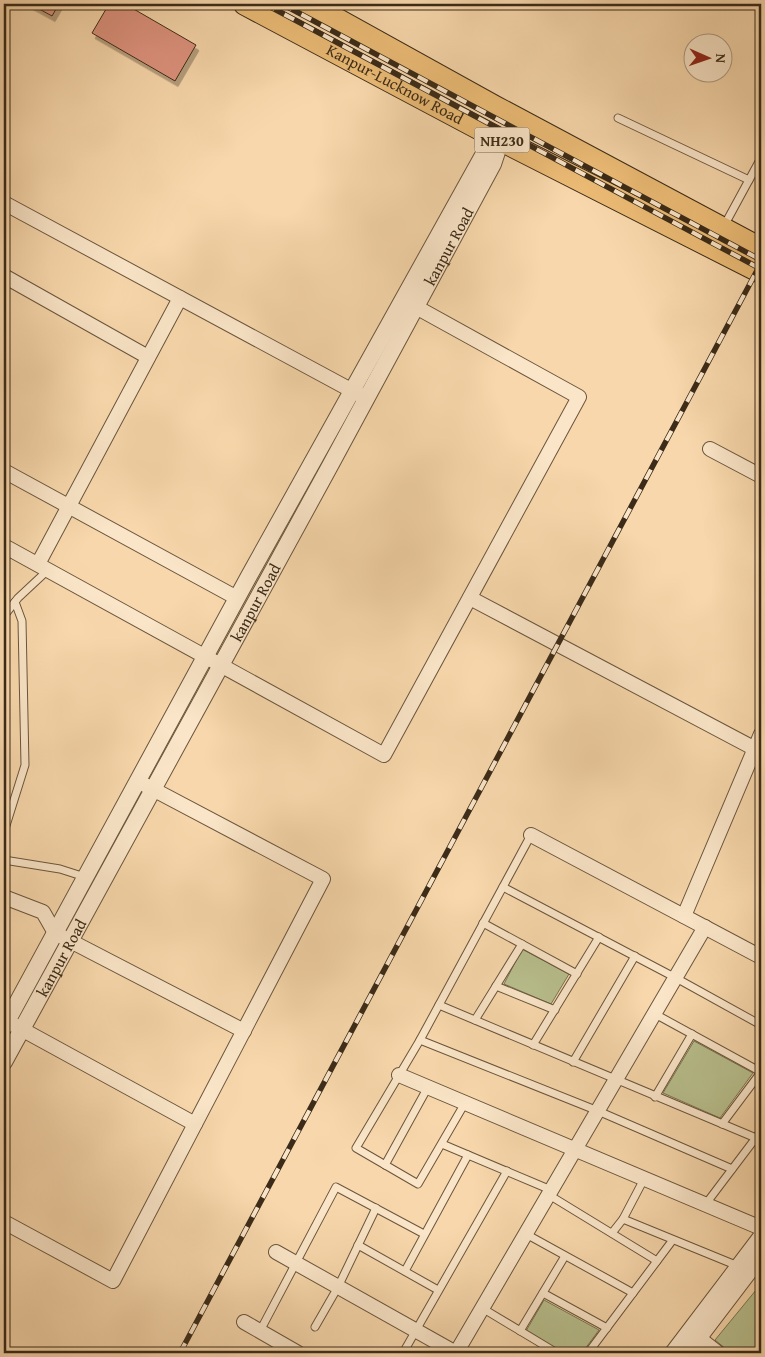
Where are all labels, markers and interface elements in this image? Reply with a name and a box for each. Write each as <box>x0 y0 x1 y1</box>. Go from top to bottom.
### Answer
north arrow <box>682 32 732 82</box>
street label: Kanpur-Lucknow Road <box>322 37 468 130</box>
text: N <box>711 53 731 64</box>
road number: NH230 <box>474 128 530 152</box>
street label: kanpur Road <box>418 203 480 290</box>
street label: kanpur Road <box>224 559 287 646</box>
street label: kanpur Road <box>30 914 92 1001</box>

